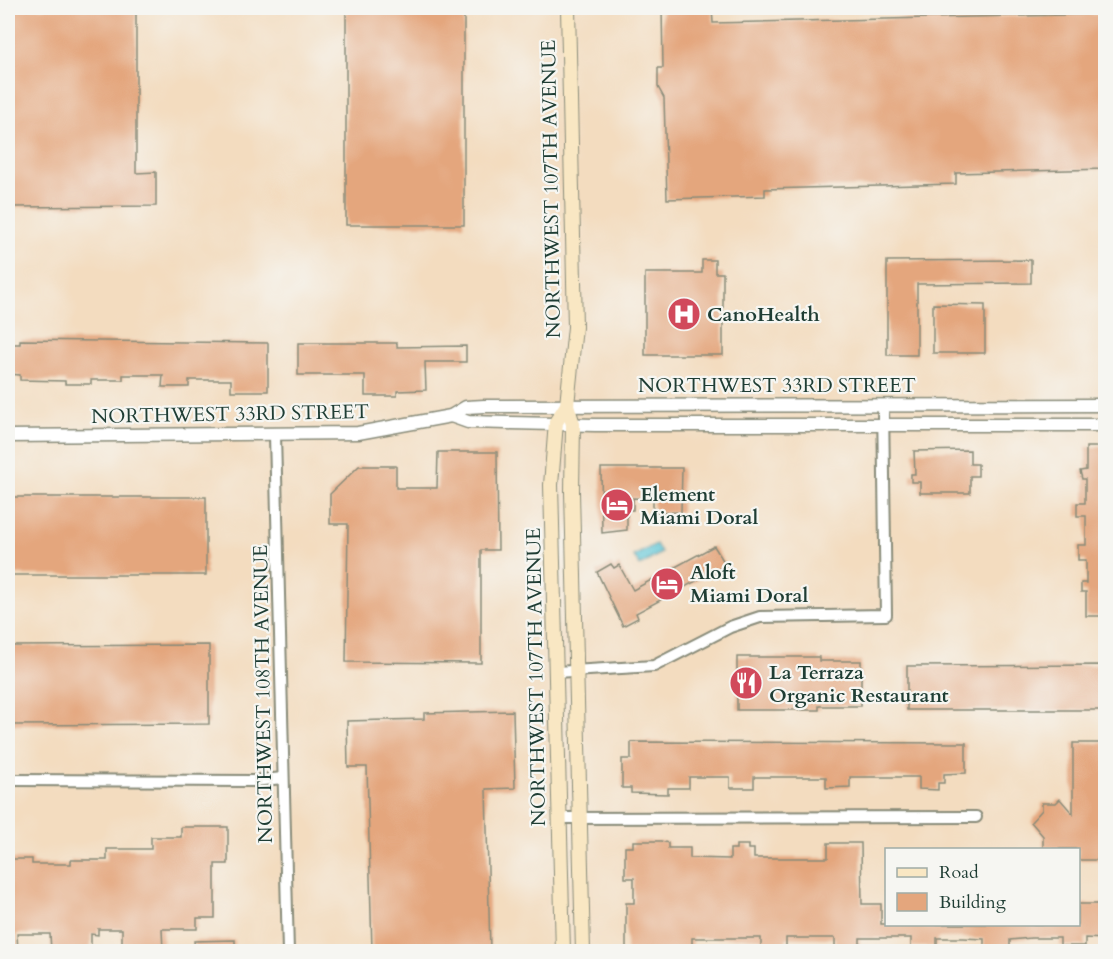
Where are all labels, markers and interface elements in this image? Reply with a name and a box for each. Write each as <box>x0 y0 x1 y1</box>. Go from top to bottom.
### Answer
street label: NORTHWEST 107TH AVENUE <box>535 39 567 339</box>
hospital icon: CanoHealth <box>666 296 702 332</box>
place label: CanoHealth <box>707 301 820 328</box>
street label: NORTHWEST 33RD STREET <box>638 372 916 399</box>
street label: NORTHWEST 33RD STREET <box>91 398 370 430</box>
place label: Element Miami Doral <box>640 481 758 531</box>
hotel icon: Element Miami Doral <box>599 487 635 523</box>
street label: NORTHWEST 107TH AVENUE <box>520 527 552 827</box>
street label: NORTHWEST 108TH AVENUE <box>247 544 279 844</box>
place label: Aloft Miami Doral <box>690 559 808 609</box>
hotel icon: Aloft Miami Doral <box>649 566 685 602</box>
place label: La Terraza Organic Restaurant <box>769 659 949 709</box>
restaurant icon: La Terraza Organic Restaurant <box>728 665 764 701</box>
legend <box>885 848 1080 926</box>
text: Road <box>939 860 979 885</box>
text: Building <box>939 890 1007 915</box>

